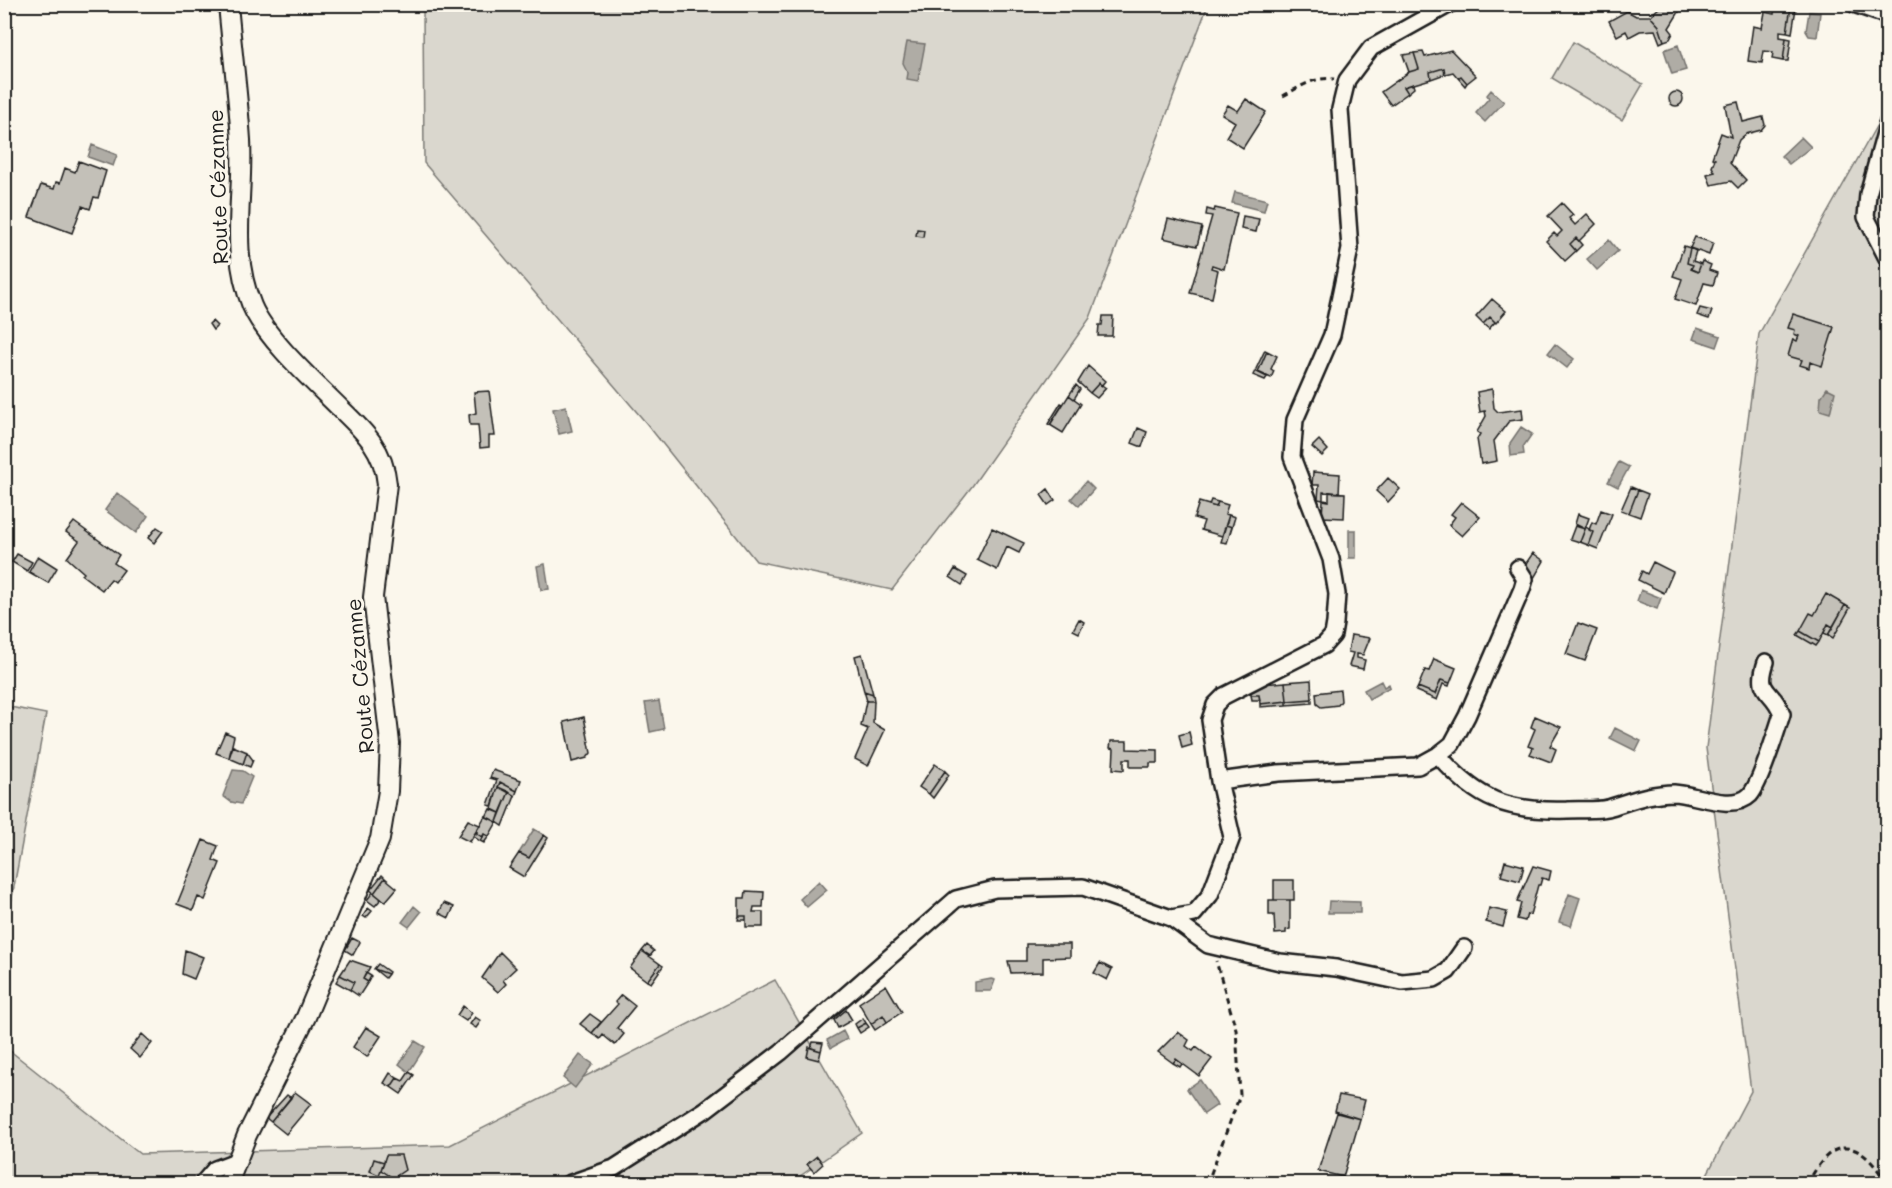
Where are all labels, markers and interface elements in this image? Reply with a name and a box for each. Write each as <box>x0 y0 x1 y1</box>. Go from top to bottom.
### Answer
street label: Route Cézanne <box>201 109 233 265</box>
street label: Route Cézanne <box>339 597 379 755</box>

